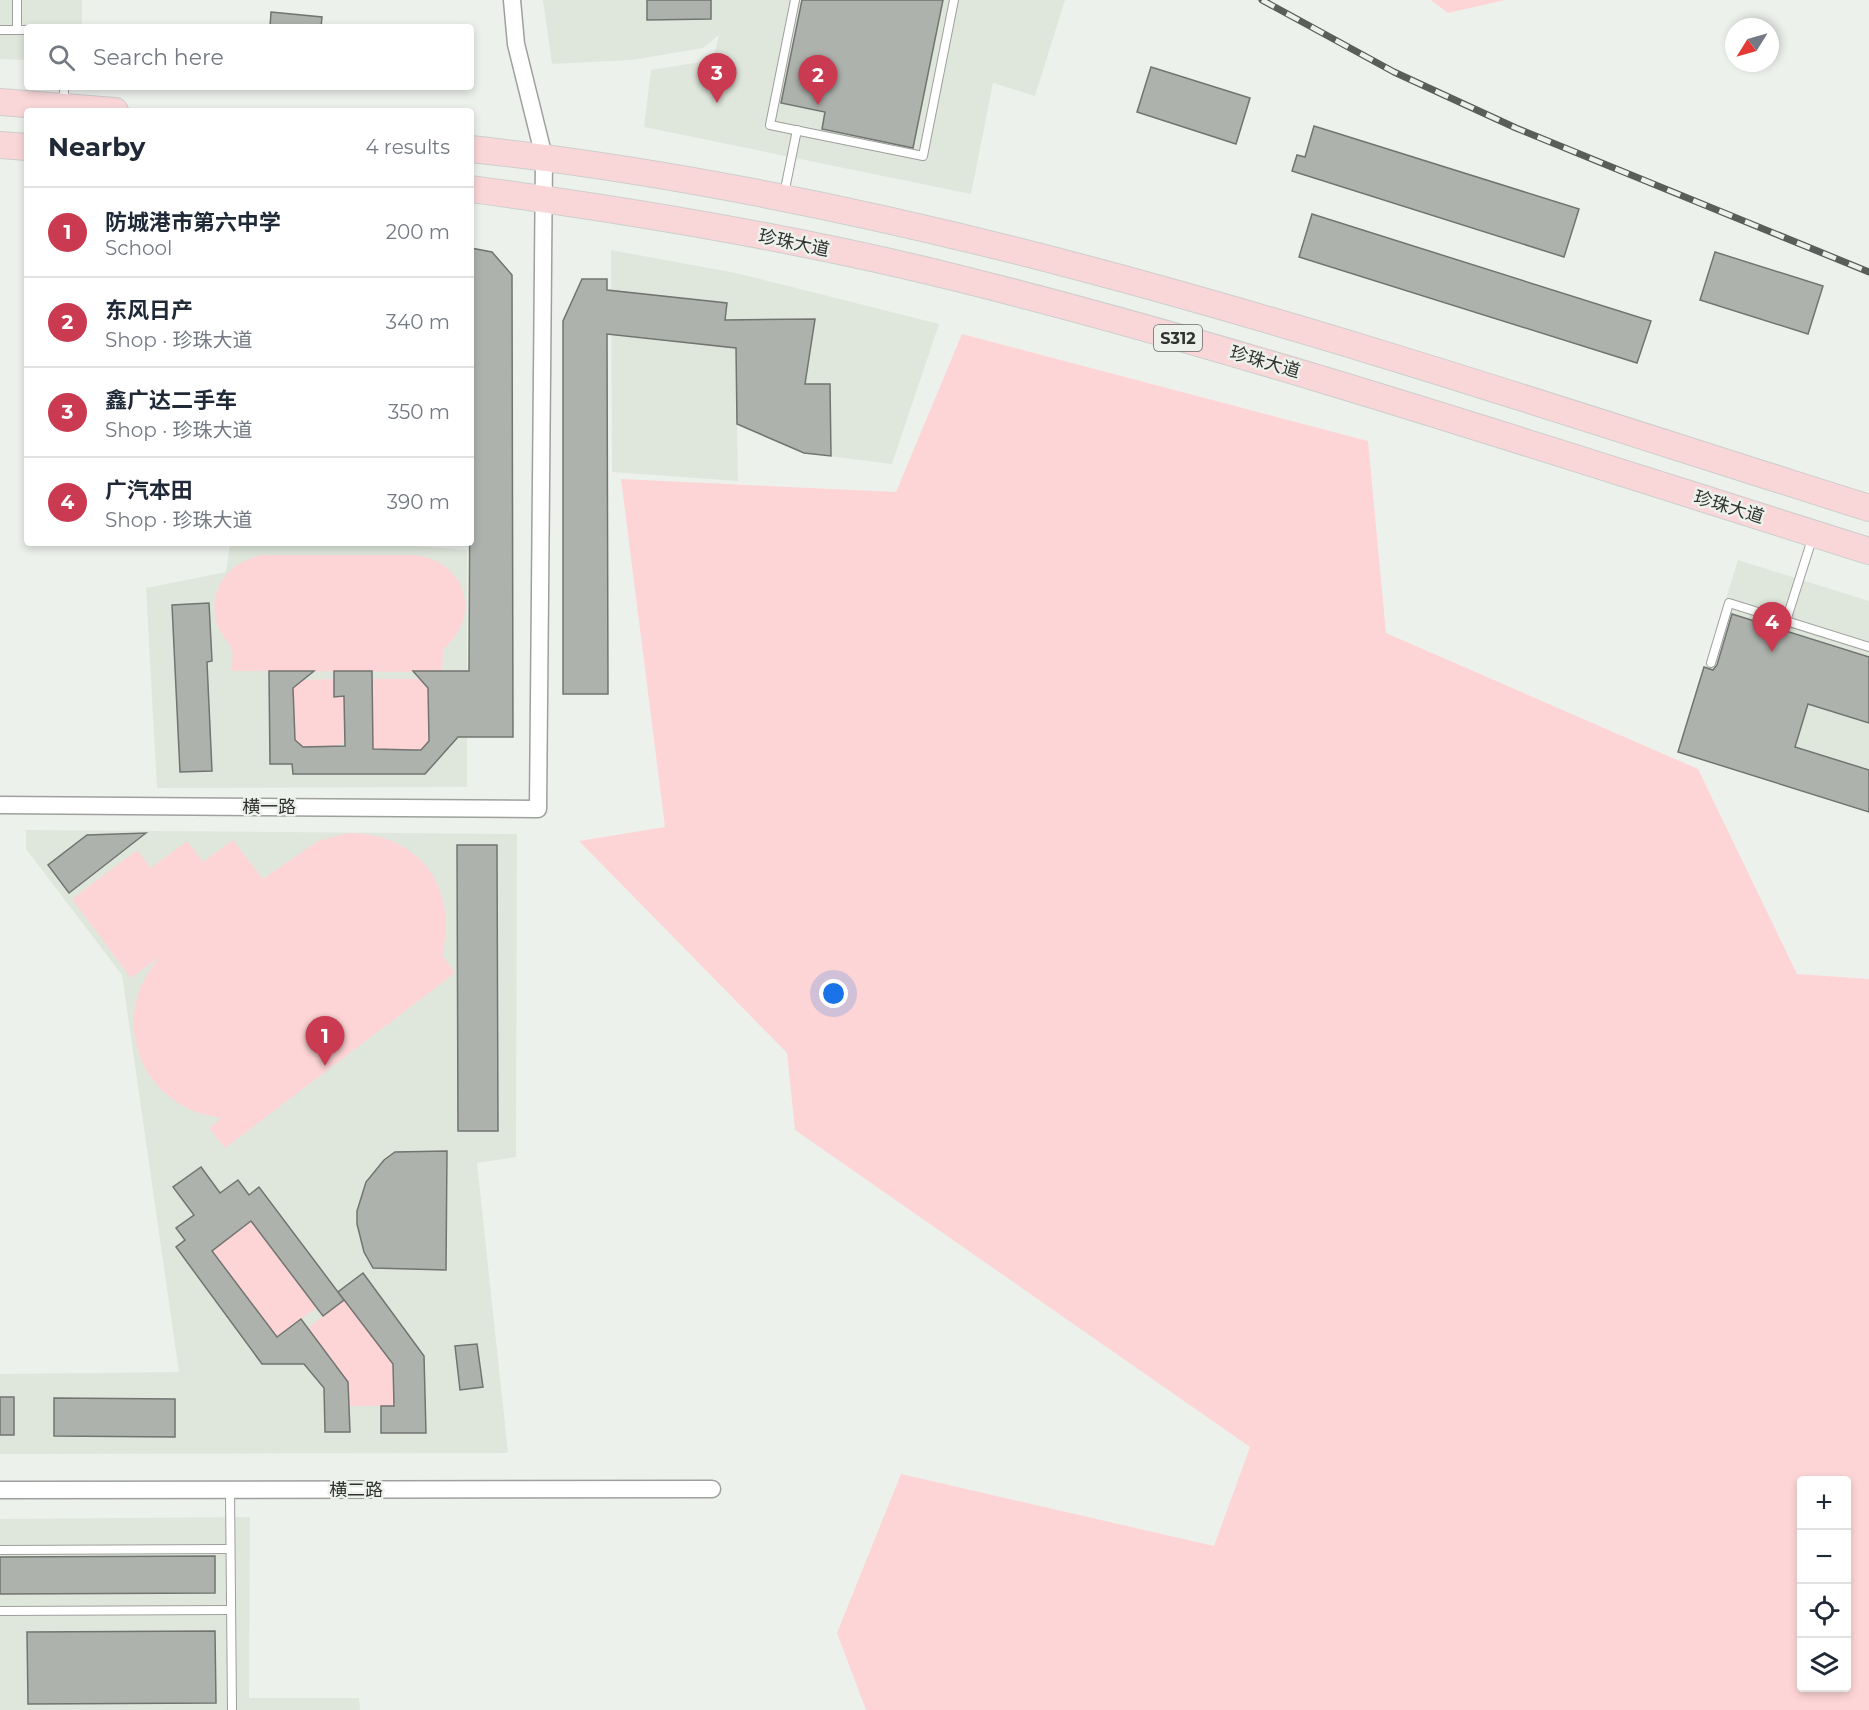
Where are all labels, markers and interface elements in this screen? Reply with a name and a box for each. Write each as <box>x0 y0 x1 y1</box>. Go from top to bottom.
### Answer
north arrow <box>1725 18 1779 72</box>
search box <box>24 24 474 90</box>
icon: search <box>45 41 78 74</box>
text: Search here <box>93 44 224 71</box>
pin: 3 <box>698 54 736 103</box>
pin: 2 <box>798 56 838 105</box>
text: Nearby <box>48 131 145 163</box>
text: 4 results <box>365 135 450 159</box>
text: 防城港市第六中学 <box>105 209 281 236</box>
text: 1 <box>64 220 71 244</box>
text: 200 m <box>386 220 450 244</box>
street label: 珍珠大道 <box>756 225 832 261</box>
text: School <box>105 236 172 260</box>
text: 东风日产 <box>105 297 193 324</box>
text: 2 <box>62 310 73 334</box>
text: 340 m <box>386 310 450 334</box>
road number: S312 <box>1154 325 1202 351</box>
text: Shop · 珍珠大道 <box>105 328 252 352</box>
street label: 珍珠大道 <box>1227 342 1303 382</box>
text: 鑫广达二手车 <box>105 387 237 414</box>
text: 3 <box>62 400 73 424</box>
text: 350 m <box>388 400 450 424</box>
text: Shop · 珍珠大道 <box>105 418 252 442</box>
text: 广汽本田 <box>105 477 193 504</box>
street label: 珍珠大道 <box>1691 486 1767 528</box>
text: 4 <box>61 490 74 514</box>
text: 390 m <box>387 490 450 514</box>
text: Shop · 珍珠大道 <box>105 508 252 532</box>
pin: 4 <box>1752 602 1792 652</box>
street label: 横一路 <box>242 796 296 818</box>
your location <box>819 979 848 1008</box>
pin: 1 <box>306 1016 344 1066</box>
map controls <box>1797 1476 1851 1692</box>
button: + <box>1797 1476 1851 1530</box>
street label: 横二路 <box>329 1479 383 1501</box>
button: − <box>1797 1530 1851 1584</box>
button: locate <box>1797 1584 1851 1638</box>
button: layers <box>1797 1638 1851 1692</box>

